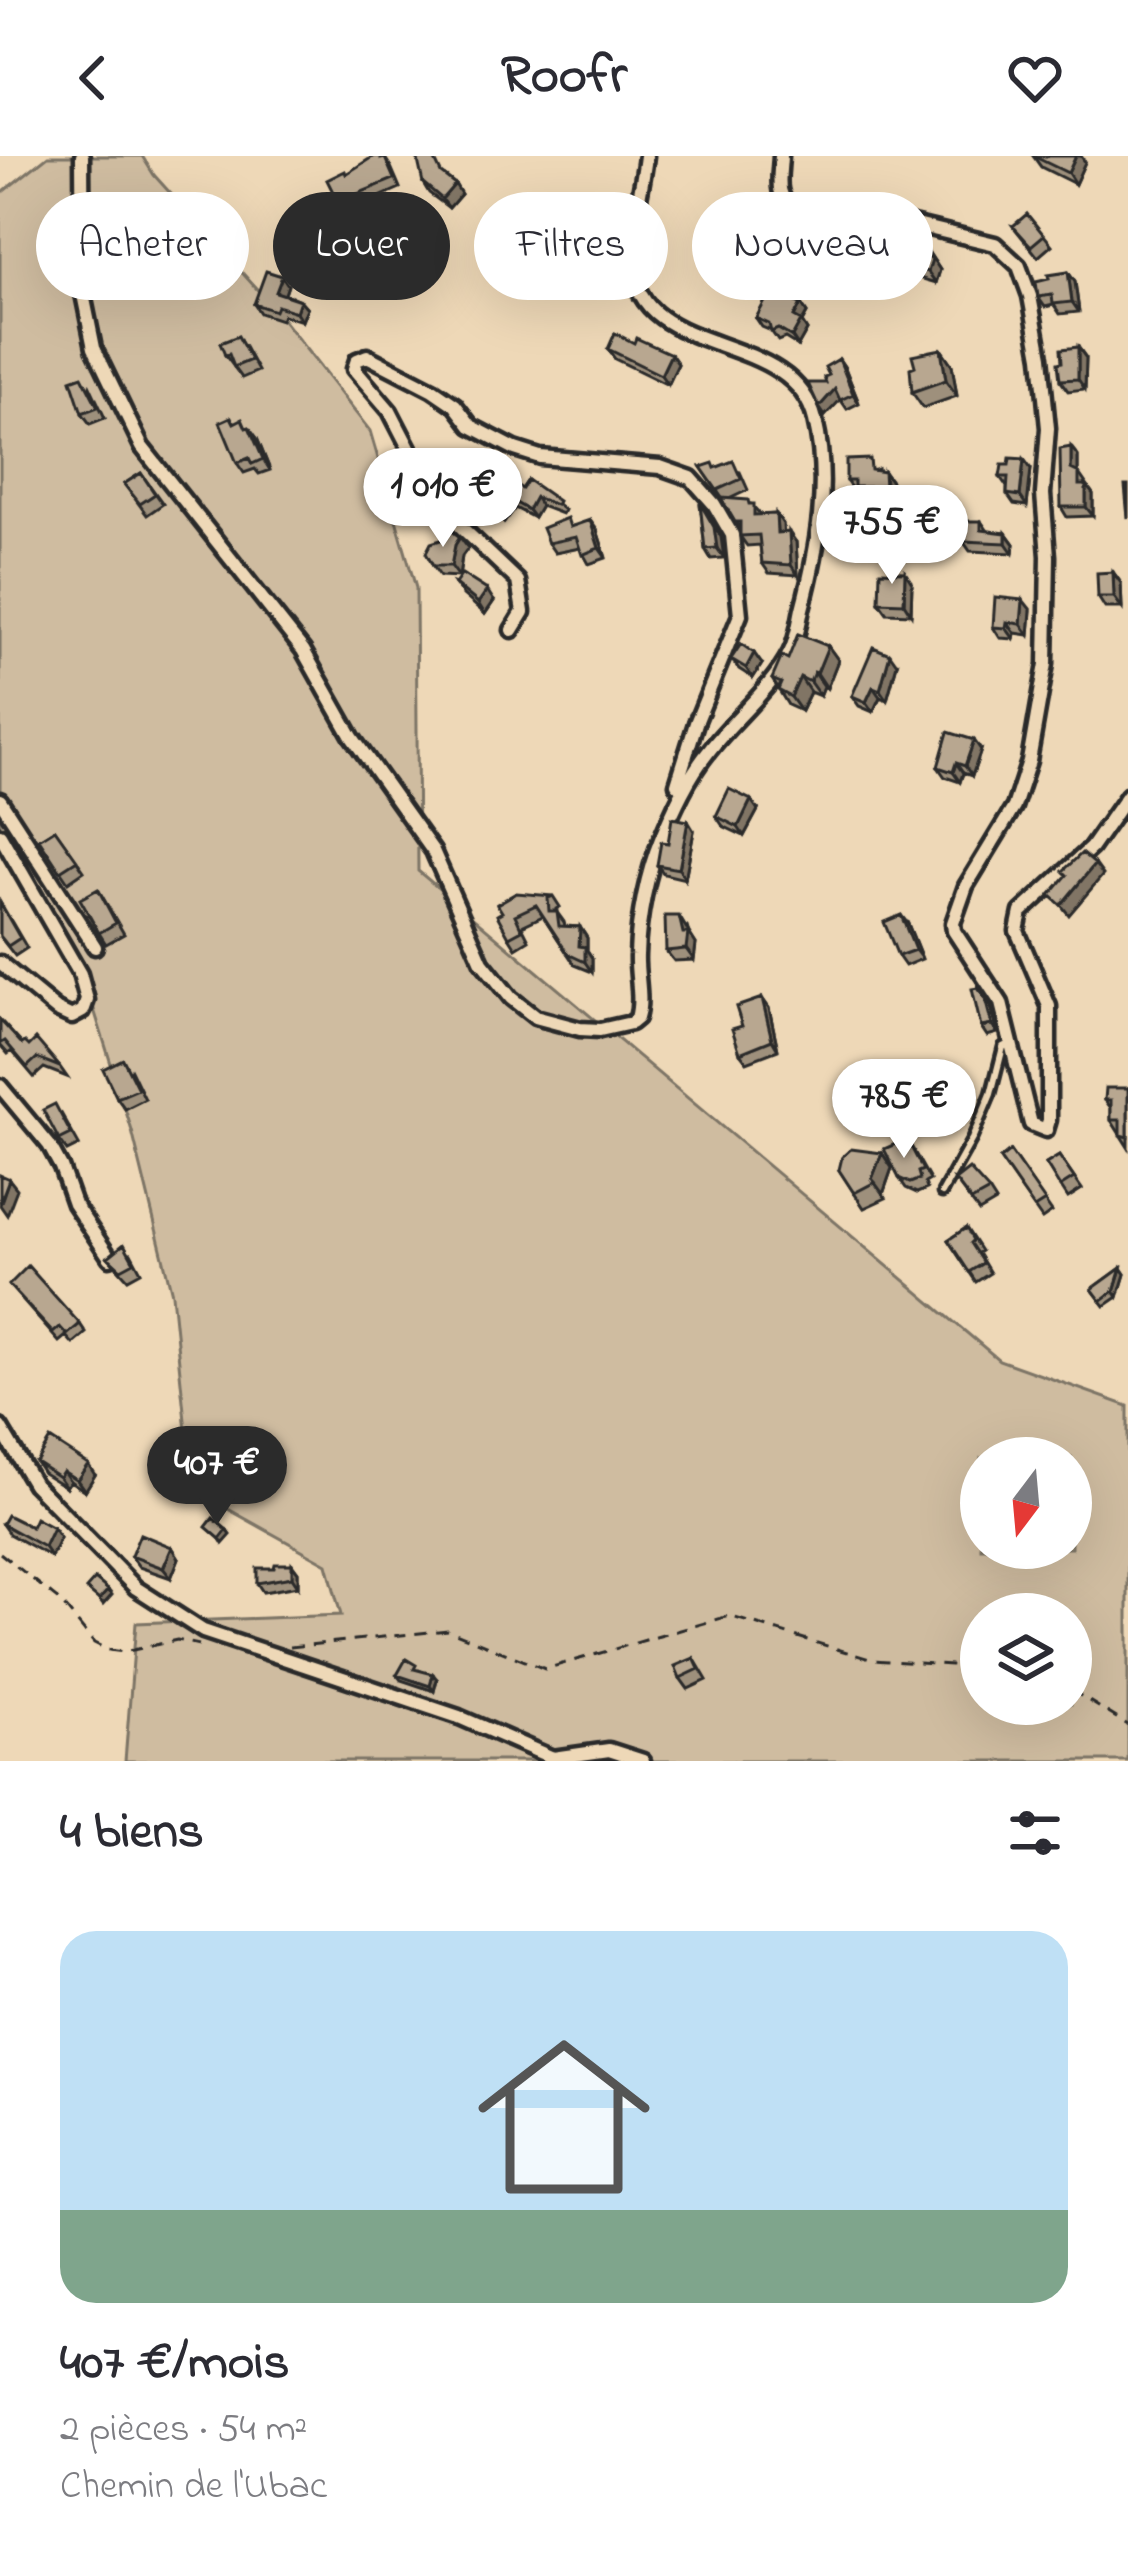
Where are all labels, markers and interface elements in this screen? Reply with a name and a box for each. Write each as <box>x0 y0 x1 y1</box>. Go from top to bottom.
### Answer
text: Roofr <box>501 39 627 117</box>
icon: back <box>60 45 126 111</box>
icon: heart <box>1002 45 1068 111</box>
chip: Acheter <box>36 192 249 300</box>
chip: Louer <box>273 192 450 300</box>
chip: Filtres <box>474 192 668 300</box>
chip: Nouveau <box>692 192 933 300</box>
pin: 1 010 € <box>332 448 554 550</box>
text: 1 010 € <box>390 458 496 515</box>
pin: 755 € <box>808 485 976 587</box>
text: 755 € <box>843 495 941 552</box>
pin: 785 € <box>820 1059 988 1161</box>
text: 785 € <box>859 1069 949 1126</box>
pin: 407 € <box>133 1426 301 1528</box>
text: 407 € <box>174 1436 260 1493</box>
north arrow <box>960 1437 1092 1569</box>
map controls <box>960 1437 1092 1725</box>
button: layers <box>960 1593 1092 1725</box>
text: 4 biens <box>60 1796 204 1871</box>
icon: filters <box>1002 1800 1068 1866</box>
icon: home <box>456 2009 672 2225</box>
text: 407 €/mois <box>60 2327 289 2402</box>
text: 2 pièces · 54 m² <box>60 2402 307 2459</box>
text: Chemin de l'Ubac <box>60 2459 327 2516</box>

